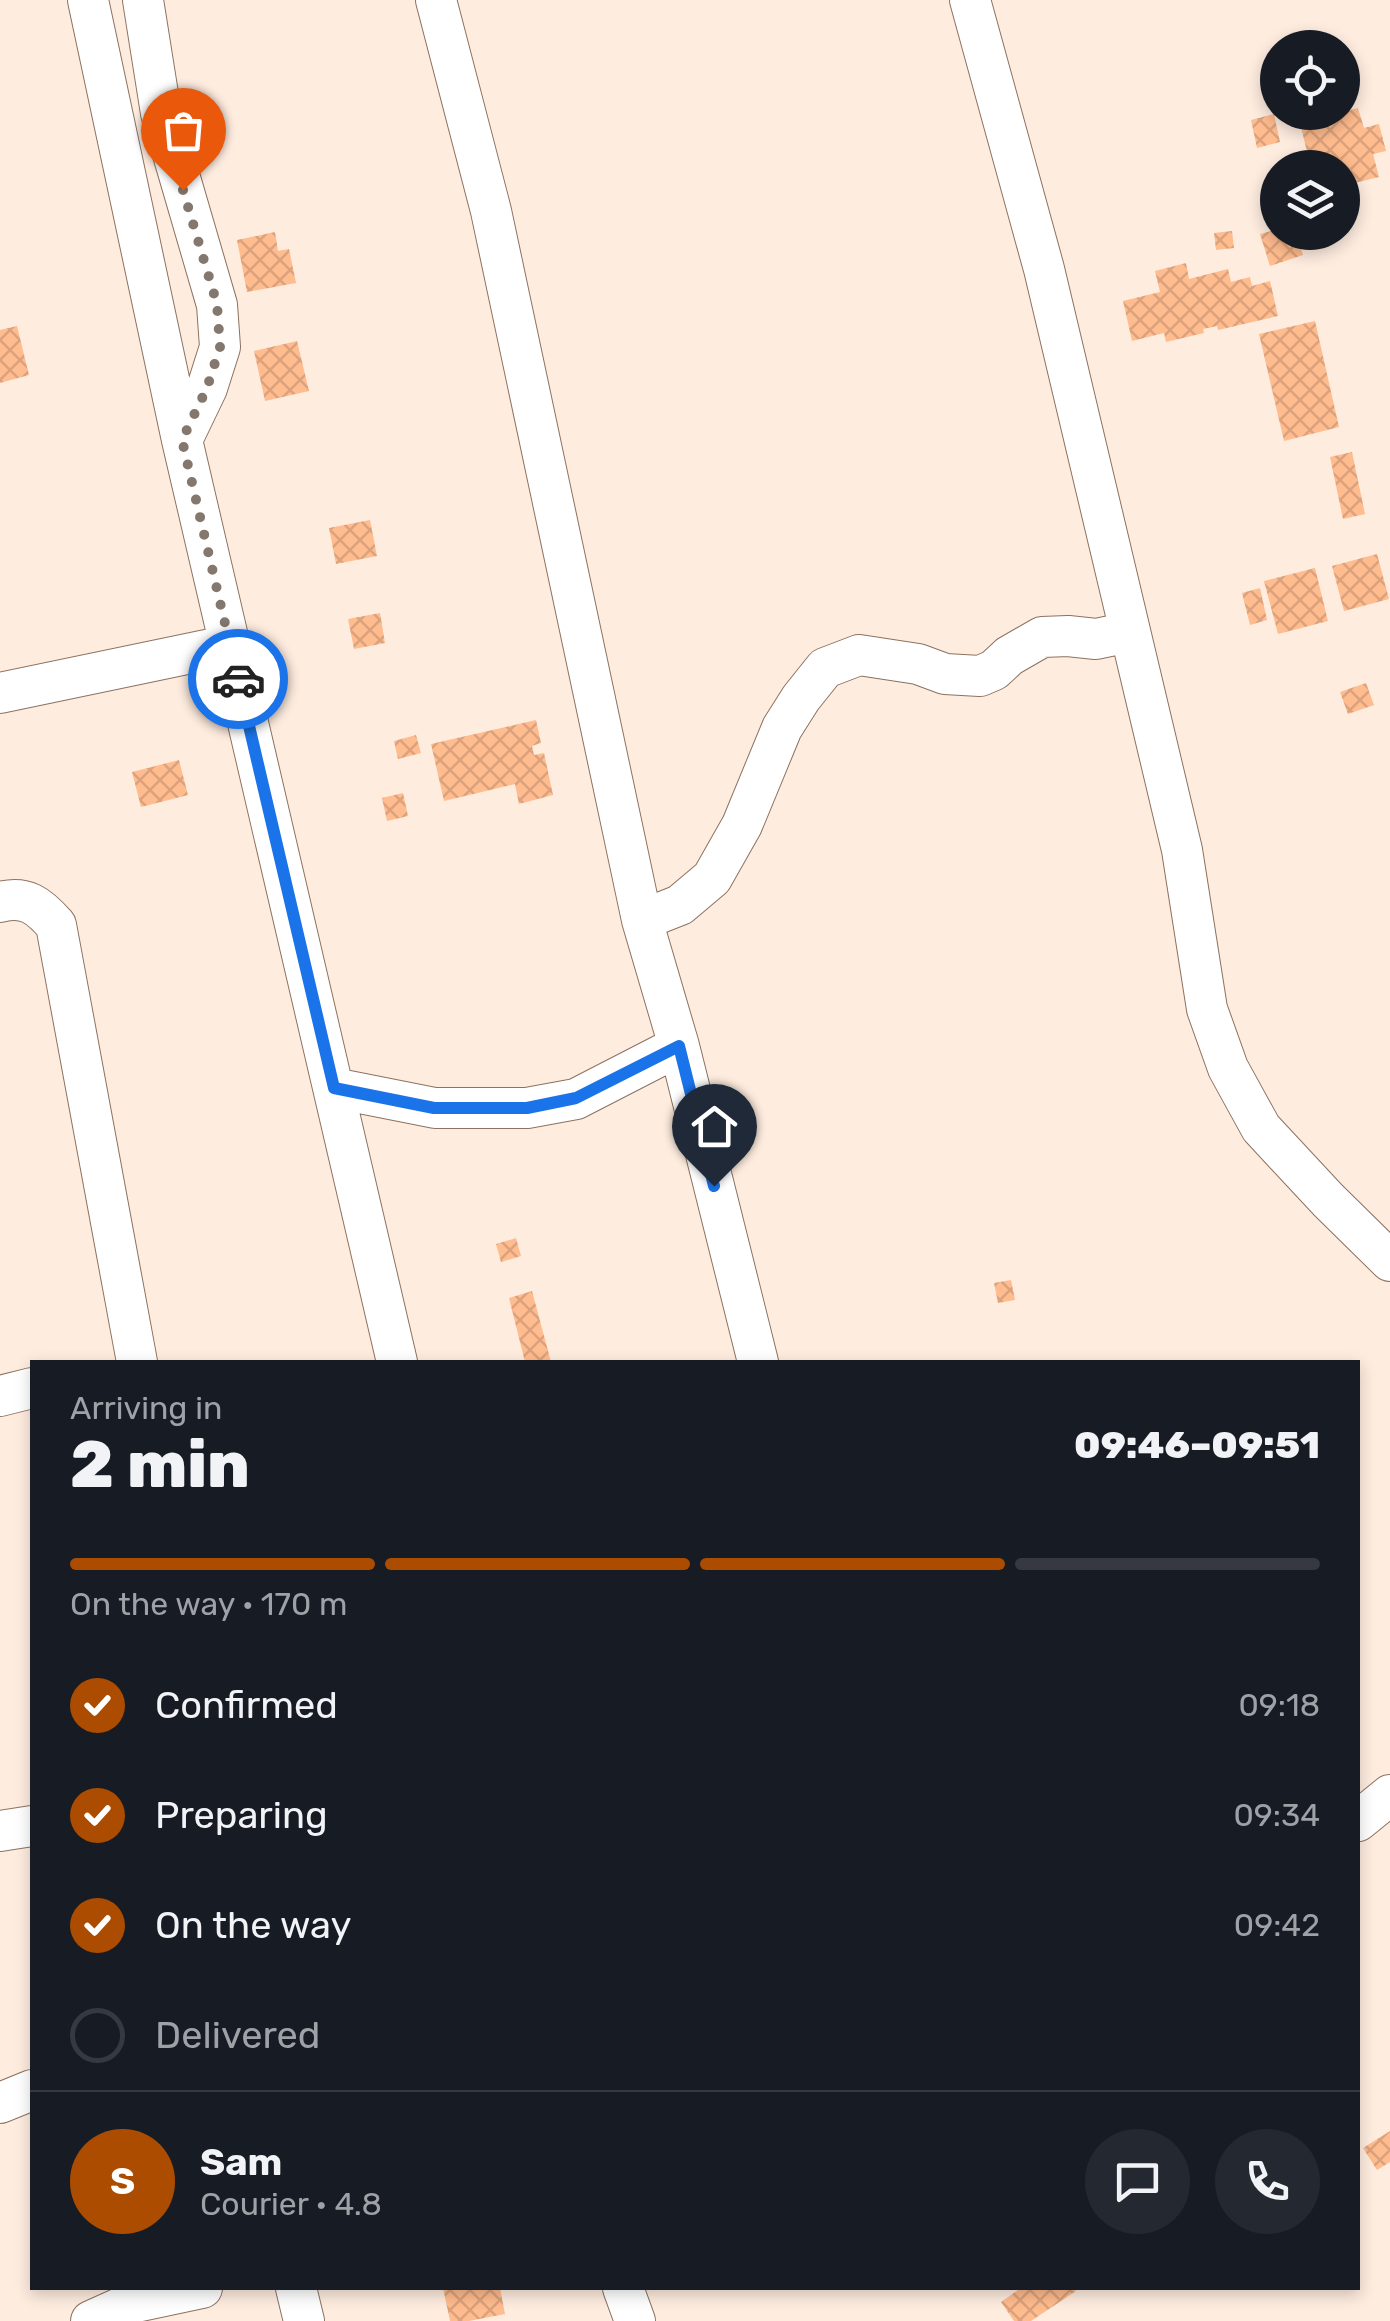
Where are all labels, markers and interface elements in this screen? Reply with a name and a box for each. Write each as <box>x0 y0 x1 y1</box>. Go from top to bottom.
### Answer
map controls <box>1260 30 1360 250</box>
button: locate <box>1260 30 1360 130</box>
pin <box>141 88 226 191</box>
icon: bag <box>156 103 211 158</box>
button: layers <box>1260 150 1360 250</box>
courier <box>188 629 288 729</box>
icon: car <box>211 652 266 707</box>
pin <box>672 1084 757 1187</box>
icon: home <box>687 1099 742 1154</box>
text: Arriving in <box>70 1389 222 1427</box>
text: 09:46–09:51 <box>1074 1422 1320 1468</box>
text: 2 min <box>70 1426 250 1503</box>
text: On the way · 170 m <box>70 1585 348 1623</box>
icon: check <box>70 1678 125 1733</box>
text: Confirmed <box>155 1682 338 1728</box>
text: 09:18 <box>1238 1686 1320 1724</box>
icon: check <box>70 1788 125 1843</box>
text: Preparing <box>155 1792 328 1838</box>
text: 09:34 <box>1233 1796 1320 1834</box>
icon: check <box>70 1898 125 1953</box>
text: On the way <box>155 1902 351 1948</box>
text: 09:42 <box>1234 1906 1320 1944</box>
text: Delivered <box>155 2012 320 2058</box>
button: chat <box>1085 2129 1190 2234</box>
button: phone <box>1215 2129 1320 2234</box>
text: Sam <box>200 2139 282 2185</box>
text: S <box>110 2158 135 2204</box>
text: Courier · 4.8 <box>200 2185 382 2223</box>

